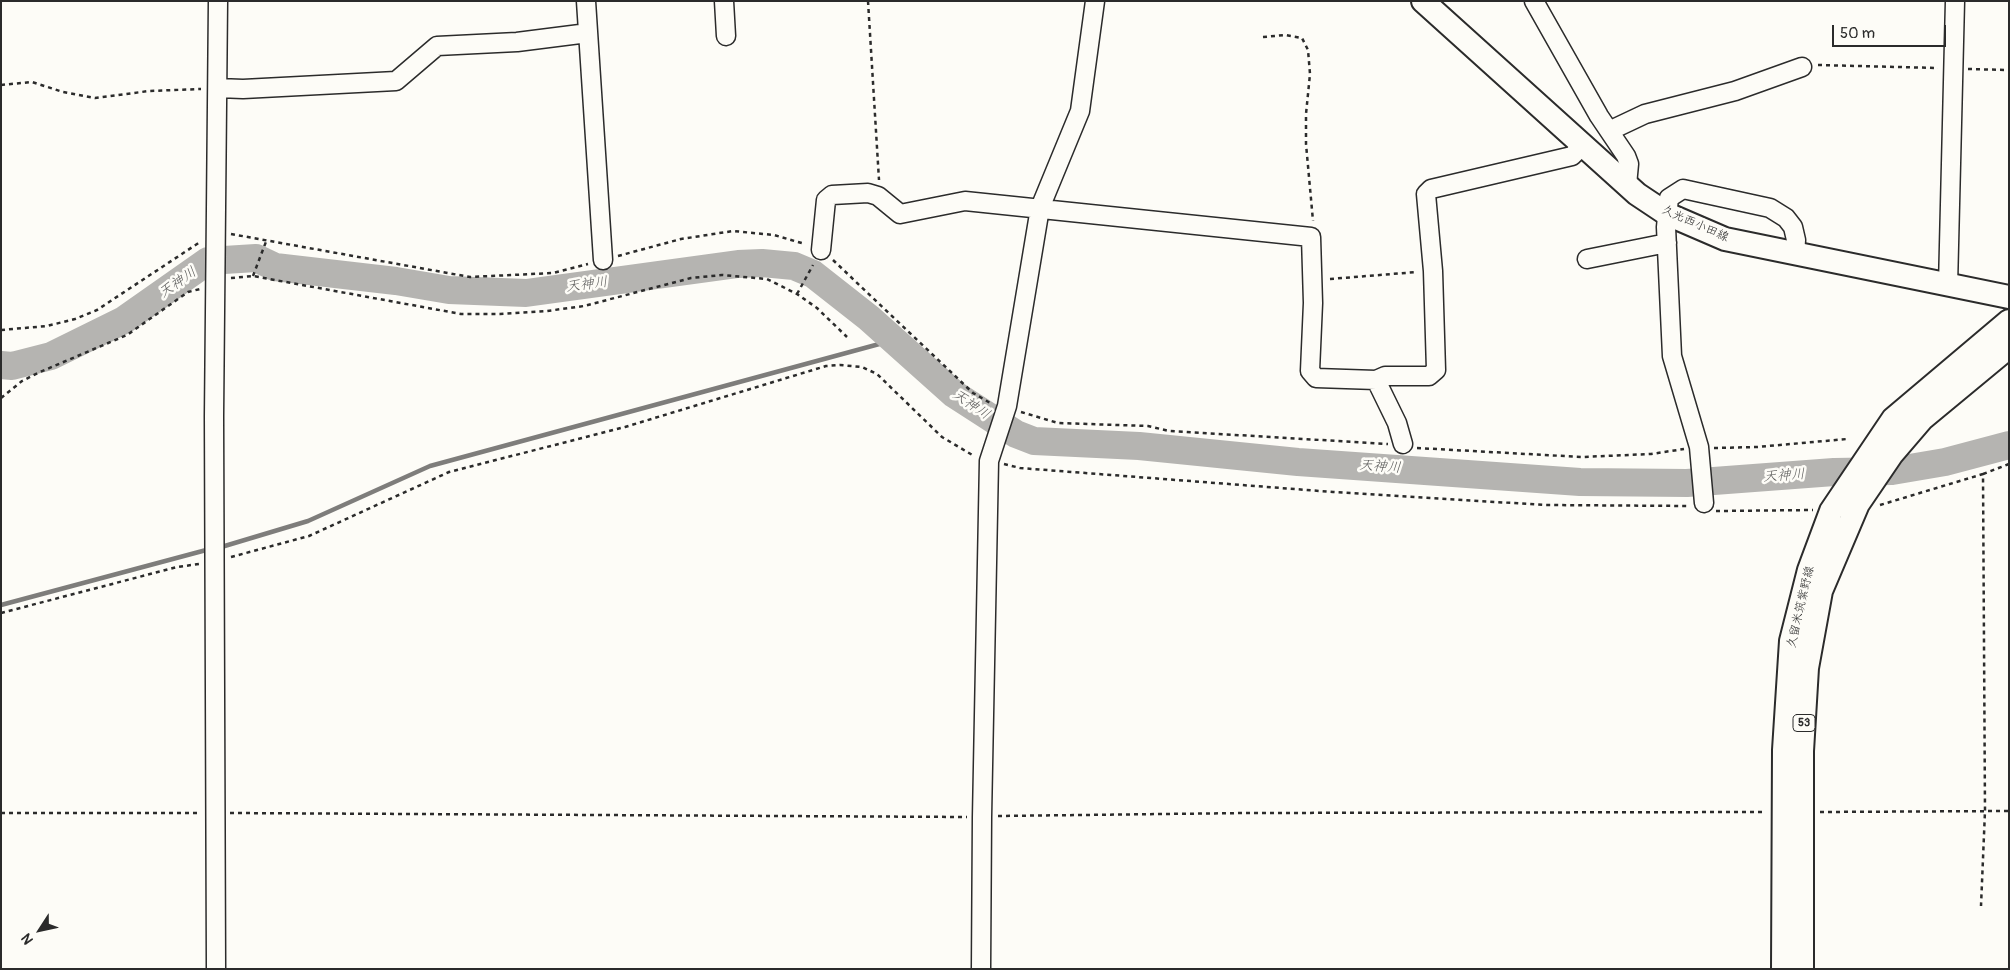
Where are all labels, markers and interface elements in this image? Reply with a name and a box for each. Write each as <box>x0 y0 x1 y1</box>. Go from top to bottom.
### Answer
scale bar <box>1835 15 1949 47</box>
text: 50 m <box>1840 24 1875 43</box>
street label: 久光西小田線 <box>1659 203 1731 245</box>
water label: 天神川 <box>156 264 200 302</box>
water label: 天神川 <box>565 274 609 296</box>
water label: 天神川 <box>949 386 993 424</box>
water label: 天神川 <box>1358 457 1402 477</box>
water label: 天神川 <box>1762 466 1806 486</box>
street label: 久留米筑紫野線 <box>1785 564 1817 650</box>
road number: 53 <box>1793 714 1815 731</box>
north arrow <box>15 905 65 955</box>
text: N <box>18 930 37 948</box>

